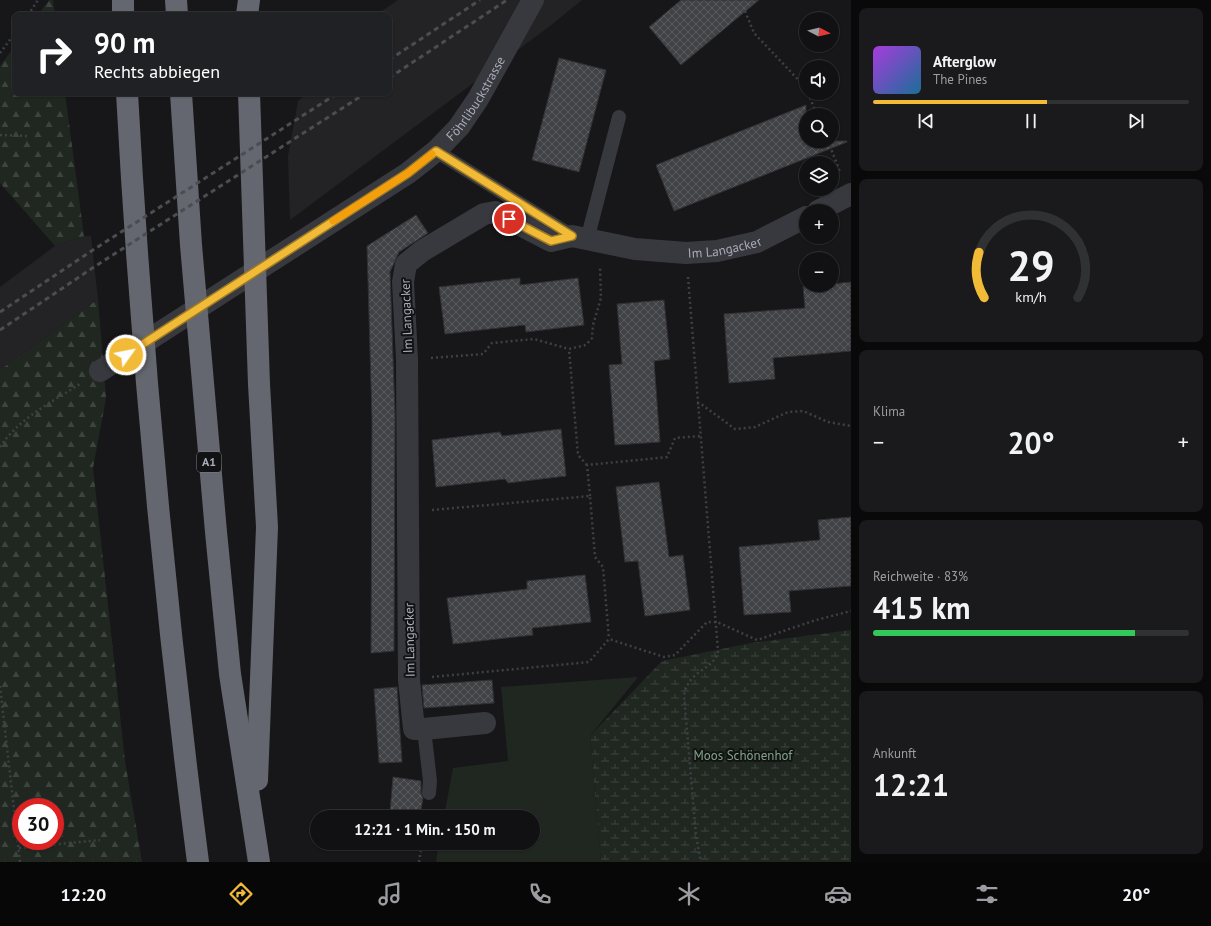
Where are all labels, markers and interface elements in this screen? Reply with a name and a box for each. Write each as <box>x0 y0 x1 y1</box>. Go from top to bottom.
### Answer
north arrow <box>799 12 839 52</box>
map controls <box>799 12 839 292</box>
text: 90 m <box>94 24 155 61</box>
icon: right <box>28 28 80 80</box>
text: Afterglow <box>933 52 996 71</box>
street label: Föhrlibuckstrasse <box>442 53 509 144</box>
text: Rechts abbiegen <box>94 60 220 83</box>
button: sound <box>799 60 839 100</box>
text: The Pines <box>933 71 987 88</box>
button: search <box>799 108 839 148</box>
icon: previous <box>915 110 937 132</box>
icon: pause <box>1020 110 1042 132</box>
icon: next <box>1125 110 1147 132</box>
button: layers <box>799 156 839 196</box>
pin <box>492 202 526 236</box>
button: + <box>799 204 839 244</box>
icon: arrive <box>498 208 520 230</box>
street label: Im Langacker <box>687 233 765 262</box>
text: 29 <box>1007 239 1055 292</box>
button: − <box>799 252 839 292</box>
street label: Im Langacker <box>397 278 416 353</box>
text: km/h <box>1015 287 1047 306</box>
position arrow <box>105 334 147 376</box>
text: Klima <box>873 403 905 420</box>
text: 20° <box>1007 423 1055 462</box>
text: − <box>873 428 884 456</box>
text: + <box>1178 428 1189 456</box>
road number: A1 <box>197 452 221 472</box>
text: Reichweite · 83% <box>873 568 968 585</box>
text: 415 km <box>873 588 971 627</box>
street label: Im Langacker <box>400 602 419 677</box>
text: Ankunft <box>873 745 916 762</box>
park label: Moos Schönenhof <box>694 747 793 764</box>
text: 12:21 <box>873 765 949 804</box>
speed limit sign: 30 <box>12 798 64 850</box>
text: 12:21 · 1 Min. · 150 m <box>354 820 496 839</box>
icon: directions <box>227 880 255 908</box>
icon: music <box>376 880 404 908</box>
icon: phone <box>526 880 554 908</box>
icon: climate <box>675 880 703 908</box>
icon: car <box>824 880 852 908</box>
icon: filters <box>973 880 1001 908</box>
text: 12:20 <box>61 883 106 906</box>
text: 20° <box>1122 883 1150 906</box>

